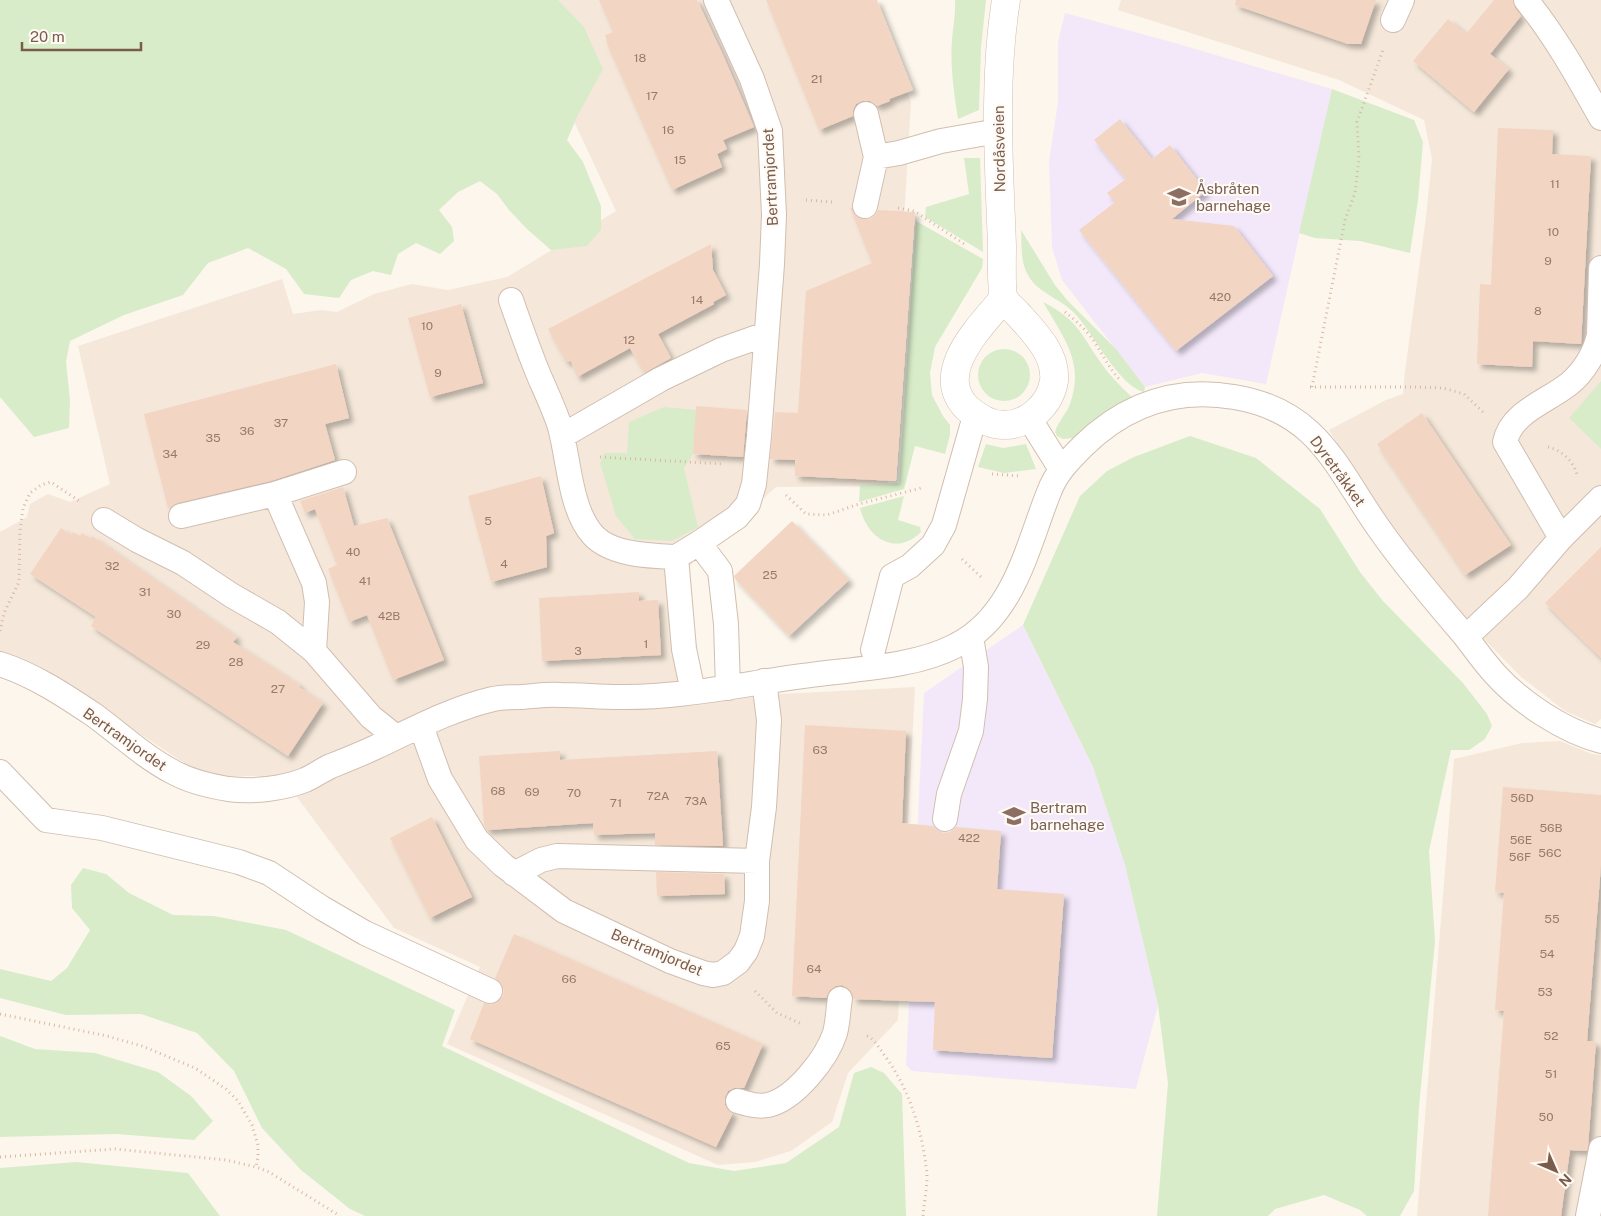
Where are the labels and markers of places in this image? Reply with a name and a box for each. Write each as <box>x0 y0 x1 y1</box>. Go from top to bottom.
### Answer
place label: Åsbråten barnehage <box>1196 179 1271 214</box>
school or university icon: Åsbråten barnehage <box>1166 184 1192 210</box>
place label: Bertram barnehage <box>1030 799 1105 833</box>
school or university icon: Bertram barnehage <box>1001 803 1027 829</box>

